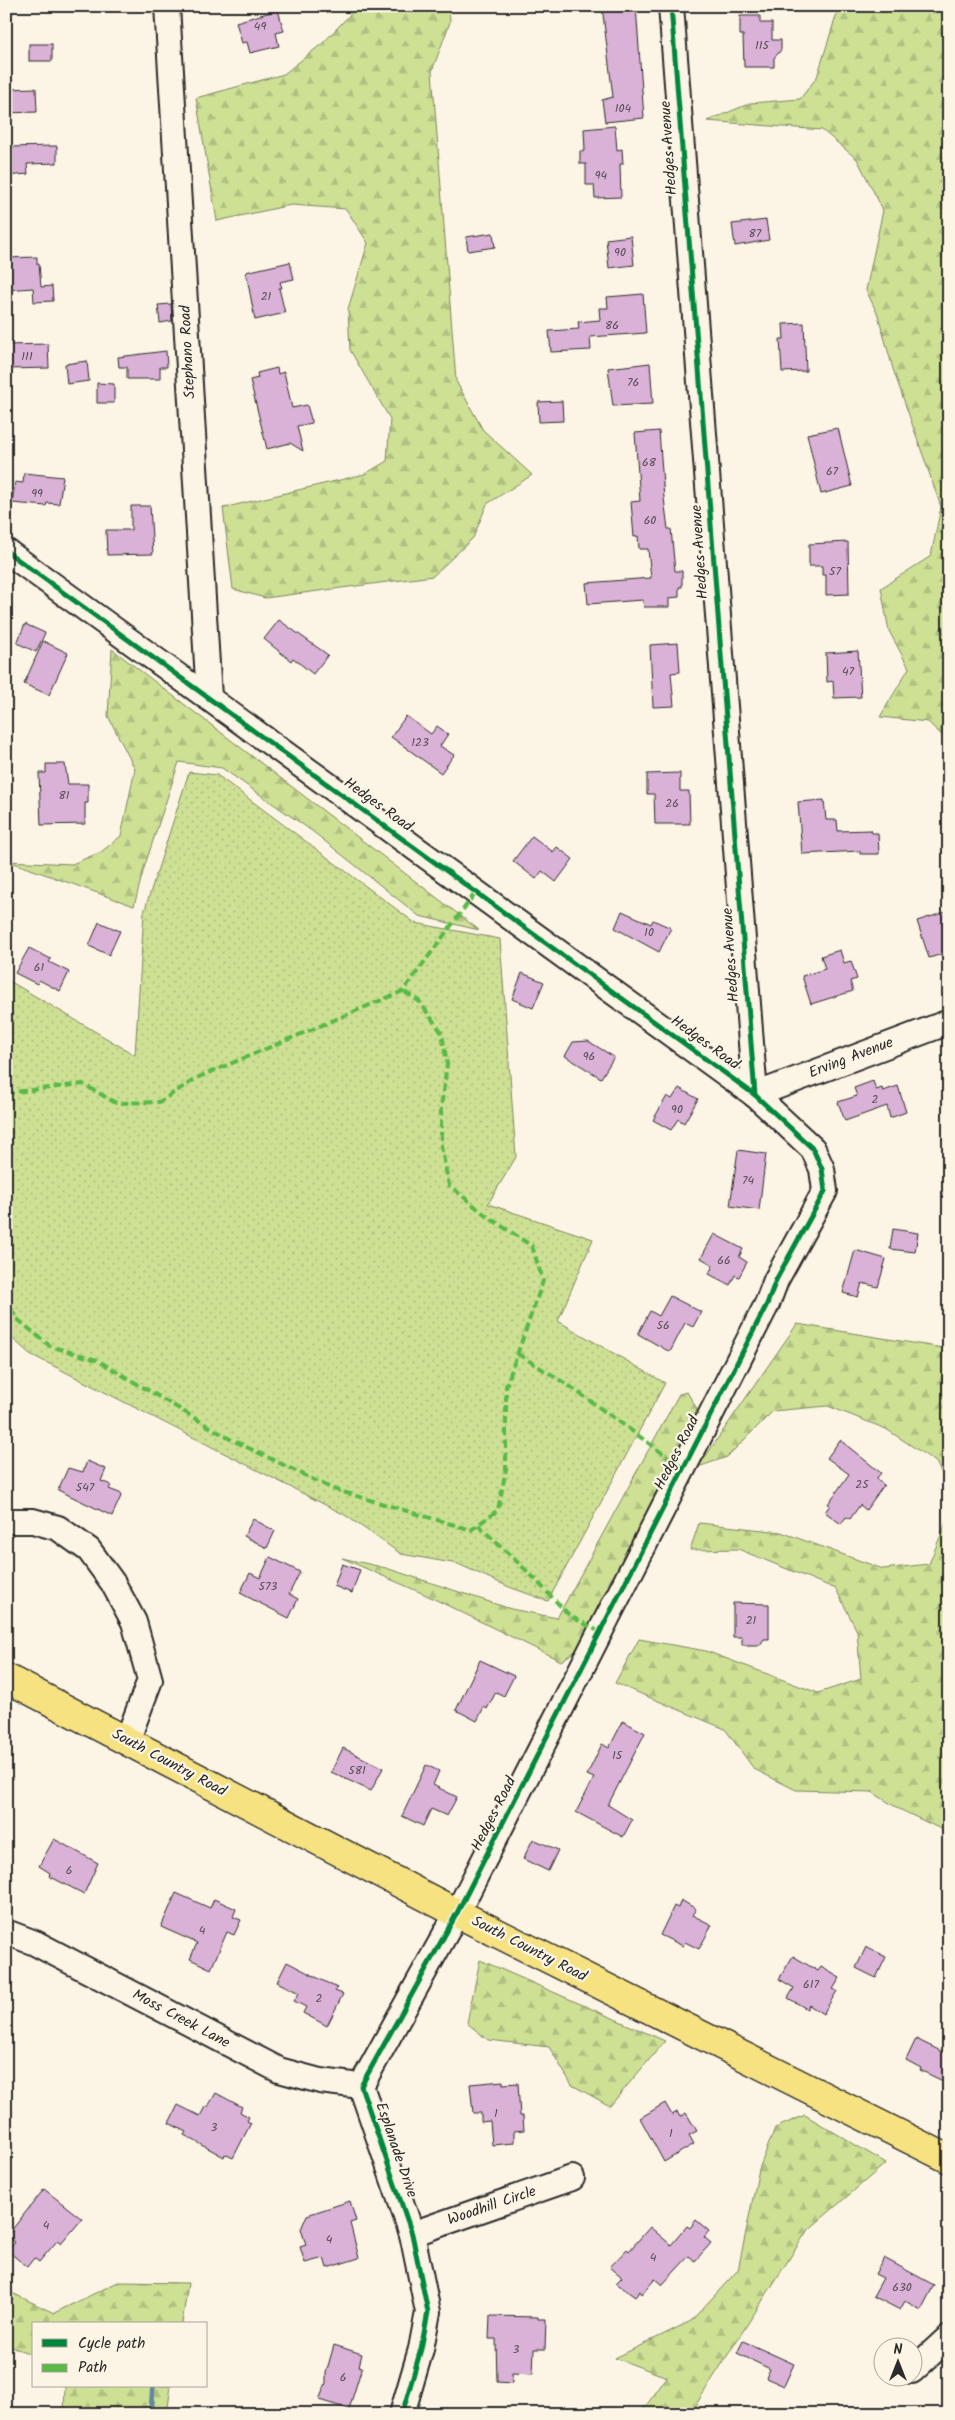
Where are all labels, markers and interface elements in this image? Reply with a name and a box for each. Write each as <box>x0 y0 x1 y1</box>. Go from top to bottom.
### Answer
house number: 49 <box>254 17 266 36</box>
house number: 115 <box>755 36 771 55</box>
house number: 104 <box>615 99 632 118</box>
street label: Hedges Avenue <box>654 100 684 196</box>
house number: 94 <box>595 166 608 185</box>
house number: 87 <box>749 224 762 243</box>
house number: 90 <box>614 243 626 262</box>
house number: 21 <box>261 287 272 306</box>
street label: Stephano Road <box>174 304 202 399</box>
house number: 86 <box>605 316 619 335</box>
house number: 111 <box>21 347 33 366</box>
house number: 76 <box>627 373 639 392</box>
house number: 68 <box>642 453 657 472</box>
house number: 67 <box>826 462 839 481</box>
house number: 99 <box>31 484 43 503</box>
street label: Hedges Avenue <box>685 504 715 600</box>
house number: 60 <box>644 511 656 530</box>
house number: 57 <box>829 562 841 581</box>
house number: 47 <box>842 662 855 681</box>
house number: 123 <box>411 733 429 752</box>
street label: Hedges Road <box>338 772 418 839</box>
house number: 81 <box>59 786 70 805</box>
house number: 26 <box>665 794 679 813</box>
street label: Hedges Avenue <box>716 907 746 1003</box>
house number: 10 <box>644 923 654 942</box>
house number: 61 <box>34 958 44 977</box>
street label: Hedges Road <box>665 1010 745 1077</box>
street label: Erving Avenue <box>805 1031 897 1085</box>
house number: 96 <box>583 1047 595 1066</box>
house number: 2 <box>872 1090 879 1109</box>
house number: 90 <box>671 1100 683 1119</box>
house number: 74 <box>742 1171 754 1190</box>
house number: 66 <box>717 1251 731 1270</box>
house number: 56 <box>656 1316 670 1335</box>
street label: Hedges Road <box>648 1411 706 1494</box>
house number: 25 <box>855 1475 870 1494</box>
house number: 547 <box>76 1478 95 1497</box>
house number: 573 <box>259 1577 278 1596</box>
house number: 21 <box>746 1611 757 1630</box>
street label: South Country Road <box>107 1723 231 1804</box>
house number: 15 <box>612 1746 624 1765</box>
house number: 581 <box>348 1761 366 1780</box>
street label: Hedges Road <box>465 1772 523 1855</box>
house number: 6 <box>66 1861 72 1880</box>
street label: South Country Road <box>467 1910 591 1989</box>
house number: 4 <box>199 1921 206 1940</box>
house number: 617 <box>803 1975 819 1994</box>
street label: Moss Creek Lane <box>128 1983 234 2055</box>
house number: 2 <box>316 1989 323 2008</box>
street label: Esplanade Drive <box>368 2099 424 2201</box>
house number: 1 <box>494 2104 498 2123</box>
house number: 3 <box>211 2118 218 2137</box>
house number: 1 <box>669 2124 673 2143</box>
street label: Woodhill Circle <box>444 2180 540 2232</box>
house number: 4 <box>43 2216 50 2235</box>
house number: 4 <box>326 2230 333 2249</box>
house number: 4 <box>650 2248 657 2267</box>
house number: 630 <box>892 2278 912 2297</box>
legend <box>32 2322 208 2388</box>
text: Cycle path <box>78 2332 145 2356</box>
north arrow <box>872 2338 922 2388</box>
text: N <box>894 2339 903 2361</box>
house number: 3 <box>513 2340 520 2359</box>
text: Path <box>78 2356 107 2380</box>
house number: 6 <box>340 2368 346 2387</box>

